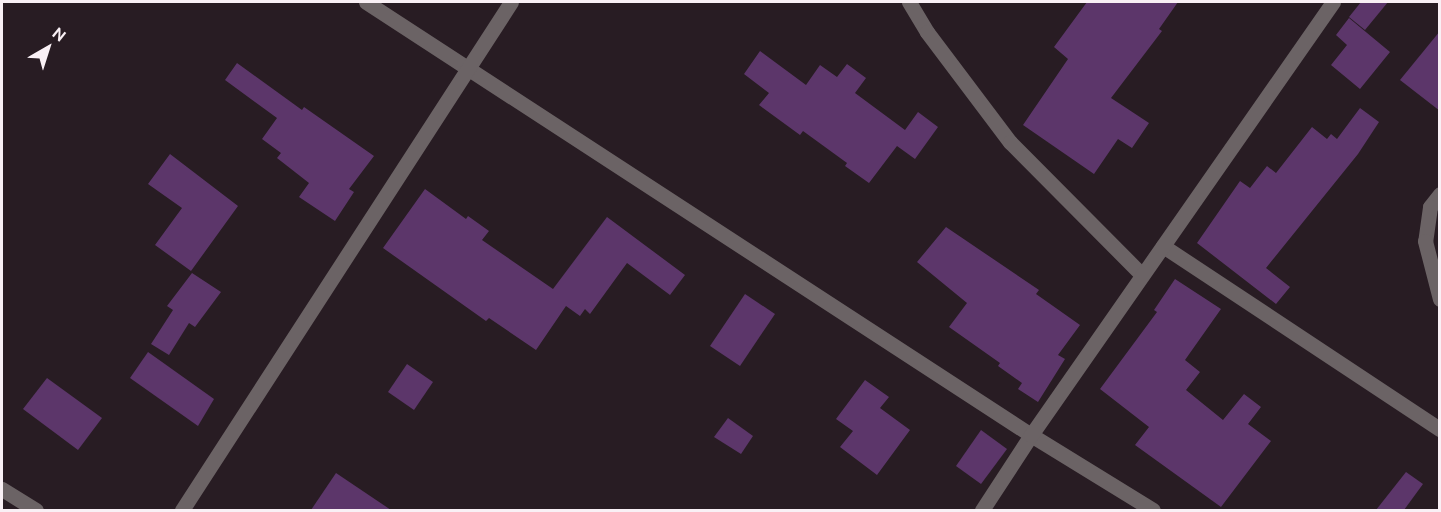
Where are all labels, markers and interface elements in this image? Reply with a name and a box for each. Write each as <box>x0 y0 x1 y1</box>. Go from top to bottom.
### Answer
north arrow <box>18 18 78 78</box>
text: N <box>49 23 70 45</box>

